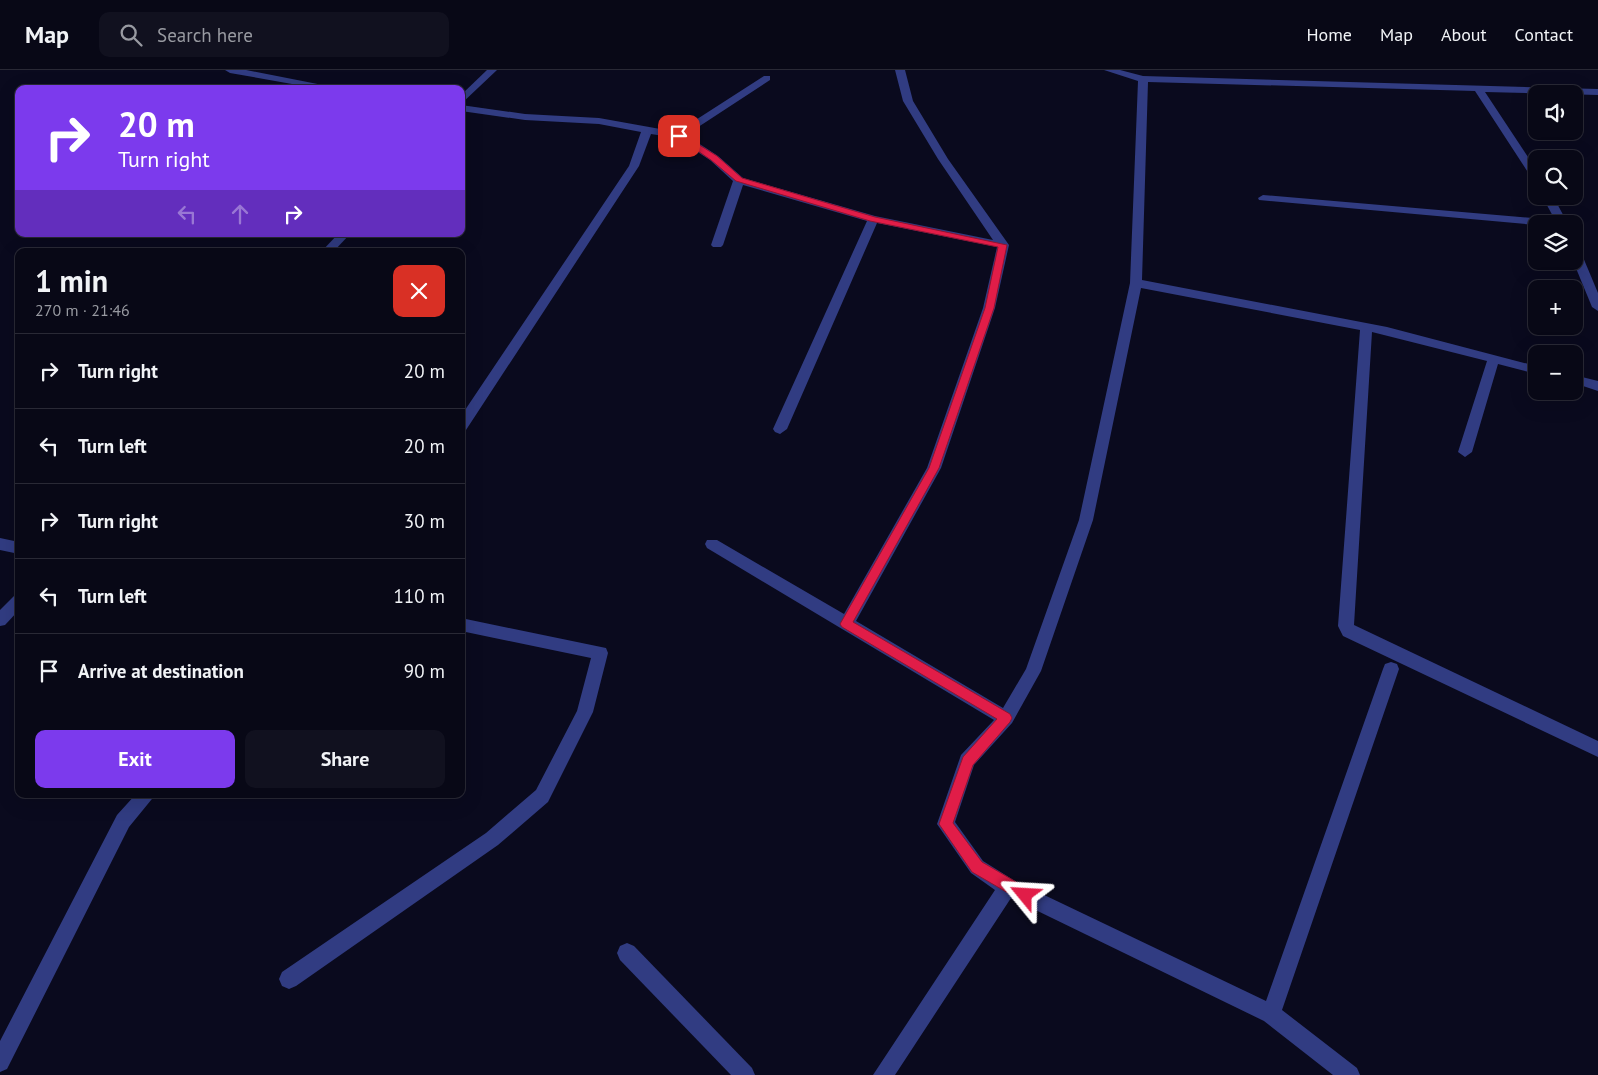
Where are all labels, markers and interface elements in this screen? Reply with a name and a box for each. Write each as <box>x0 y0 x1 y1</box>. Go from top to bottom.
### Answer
search box <box>99 12 449 57</box>
text: Map <box>25 19 69 50</box>
icon: search <box>117 21 145 49</box>
text: Search here <box>157 23 253 47</box>
text: Home <box>1306 23 1352 46</box>
text: Map <box>1380 23 1413 46</box>
text: About <box>1441 23 1487 46</box>
text: Contact <box>1515 23 1573 46</box>
map controls <box>1528 85 1583 400</box>
button: sound <box>1528 85 1583 140</box>
text: 20 m <box>118 101 195 147</box>
icon: right <box>35 105 100 170</box>
pin <box>658 115 700 157</box>
icon: arrive <box>665 122 693 150</box>
text: Turn right <box>118 145 210 173</box>
button: search <box>1528 150 1583 205</box>
icon: left <box>173 200 201 228</box>
icon: ahead <box>226 200 254 228</box>
icon: right <box>279 200 307 228</box>
button: layers <box>1528 215 1583 270</box>
text: 1 min <box>35 261 108 300</box>
button: close <box>393 265 445 317</box>
button: + <box>1528 280 1583 335</box>
text: 270 m · 21:46 <box>35 300 130 320</box>
button: − <box>1528 345 1583 400</box>
icon: right <box>35 357 63 385</box>
text: Turn right <box>78 359 158 383</box>
text: 20 m <box>404 359 445 383</box>
icon: left <box>35 432 63 460</box>
text: Turn left <box>78 434 147 458</box>
text: 20 m <box>404 434 445 458</box>
icon: right <box>35 507 63 535</box>
text: Turn right <box>78 509 158 533</box>
text: 30 m <box>404 509 445 533</box>
icon: left <box>35 582 63 610</box>
text: Turn left <box>78 584 147 608</box>
text: 110 m <box>393 584 445 608</box>
icon: arrive <box>35 657 63 685</box>
text: Arrive at destination <box>78 659 244 683</box>
text: 90 m <box>404 659 445 683</box>
button: Exit <box>35 730 235 788</box>
button: Share <box>245 730 445 788</box>
position arrow <box>998 868 1050 920</box>

